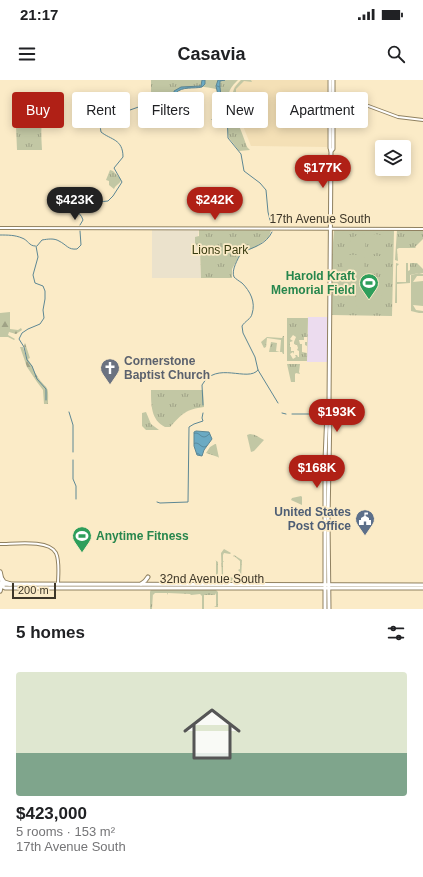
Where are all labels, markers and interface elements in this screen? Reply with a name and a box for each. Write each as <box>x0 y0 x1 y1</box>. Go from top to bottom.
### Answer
text: 21:17 <box>20 6 58 23</box>
icon: menu <box>16 43 38 65</box>
icon: search <box>385 43 407 65</box>
text: Casavia <box>177 44 246 64</box>
chip: Buy <box>12 92 64 128</box>
chip: Rent <box>72 92 130 128</box>
chip: Filters <box>138 92 204 128</box>
chip: New <box>212 92 268 128</box>
chip: Apartment <box>276 92 368 128</box>
map controls <box>375 140 411 176</box>
button: layers <box>375 140 411 176</box>
pin: $177K <box>295 155 351 189</box>
text: $177K <box>304 160 342 175</box>
pin: $423K <box>47 187 103 221</box>
pin: $242K <box>187 187 243 221</box>
text: $423K <box>56 192 94 207</box>
text: $242K <box>196 192 234 207</box>
street label: 17th Avenue South <box>269 212 371 226</box>
park label: Lions Park <box>192 243 249 257</box>
place label: Harold Kraft Memorial Field <box>271 269 355 297</box>
sports icon: Harold Kraft Memorial Field <box>358 272 380 300</box>
place label: Cornerstone Baptist Church <box>124 354 210 382</box>
church icon: Cornerstone Baptist Church <box>99 357 121 385</box>
pin: $193K <box>309 399 365 433</box>
text: $193K <box>318 404 356 419</box>
pin: $168K <box>289 455 345 489</box>
text: $168K <box>298 460 336 475</box>
place label: United States Post Office <box>274 505 351 533</box>
public building icon: United States Post Office <box>354 508 376 536</box>
sports icon: Anytime Fitness <box>71 525 93 553</box>
place label: Anytime Fitness <box>96 529 189 543</box>
street label: 32nd Avenue South <box>160 572 264 586</box>
scale bar <box>12 581 56 600</box>
text: 200 m <box>18 584 49 596</box>
icon: filters <box>385 622 407 644</box>
text: 5 homes <box>16 623 85 642</box>
icon: home <box>176 698 248 770</box>
text: $423,000 <box>16 804 87 823</box>
text: 5 rooms · 153 m² <box>16 824 115 839</box>
text: 17th Avenue South <box>16 839 126 854</box>

